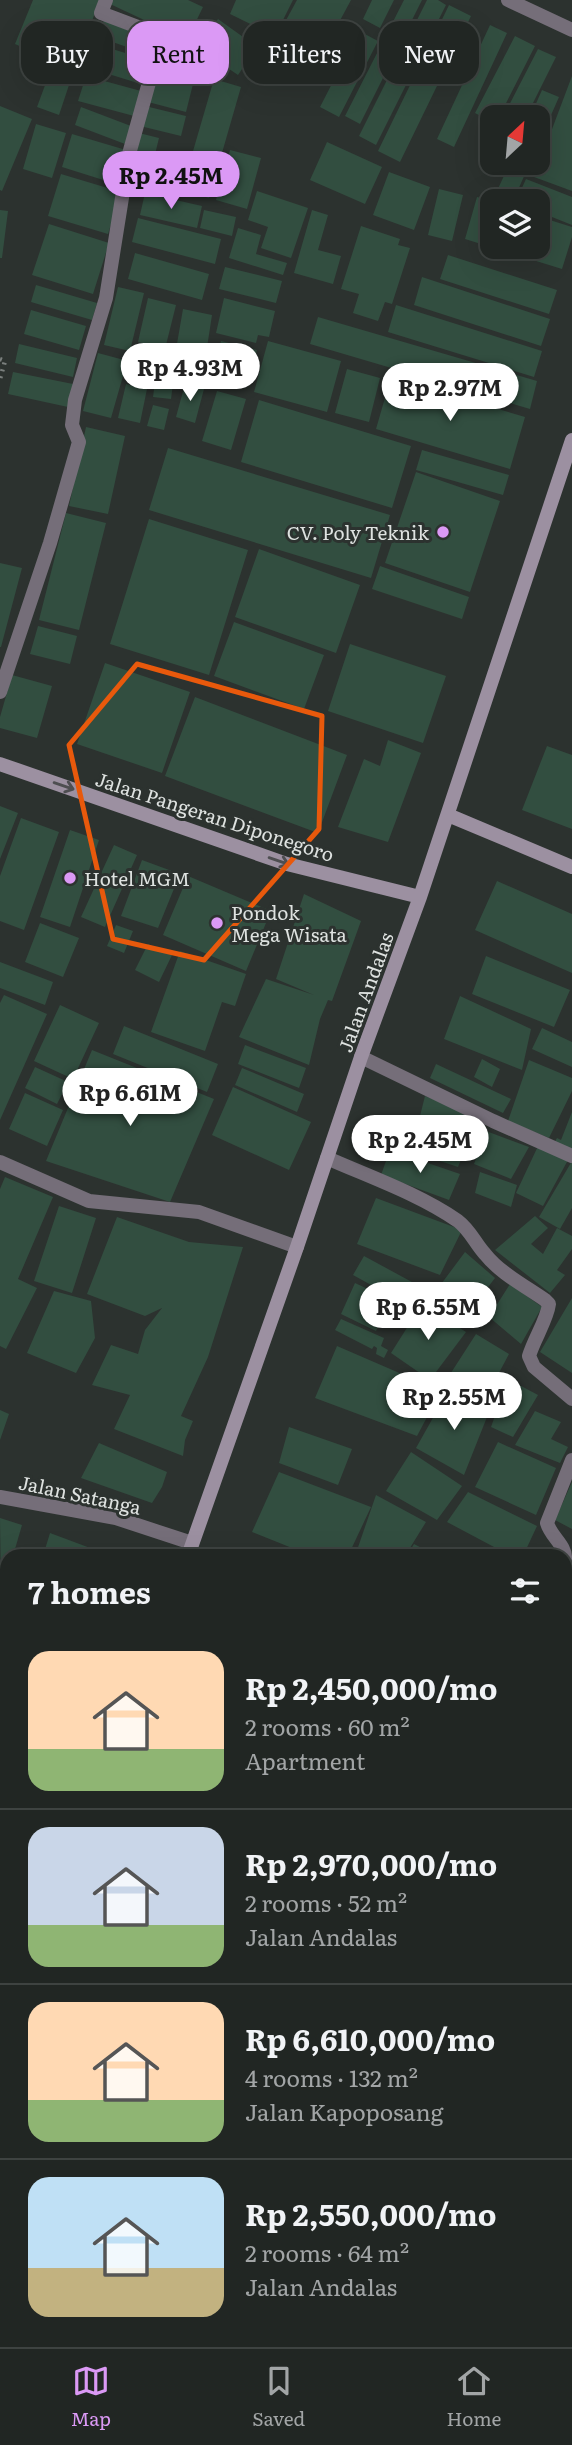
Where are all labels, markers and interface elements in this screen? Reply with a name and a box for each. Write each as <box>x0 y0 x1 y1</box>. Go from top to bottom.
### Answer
chip: Buy <box>21 21 113 84</box>
chip: Rent <box>127 21 229 84</box>
chip: Filters <box>243 21 365 84</box>
chip: New <box>379 21 479 84</box>
north arrow <box>480 105 550 175</box>
map controls <box>480 105 550 259</box>
pin: Rp 2.45M <box>99 152 243 211</box>
text: Rp 2.45M <box>119 157 223 191</box>
button: layers <box>480 189 550 259</box>
pin: Rp 4.93M <box>118 344 262 403</box>
text: Rp 4.93M <box>137 349 243 383</box>
pin: Rp 2.97M <box>378 364 522 423</box>
text: Rp 2.97M <box>398 369 502 403</box>
place label: CV. Poly Teknik <box>287 518 429 546</box>
marker: CV. Poly Teknik <box>435 524 451 540</box>
street label: Jalan Pangeran Diponegoro <box>92 764 338 868</box>
one-way arrow <box>53 781 75 793</box>
one-way arrow <box>268 856 290 868</box>
place label: Hotel MGM <box>84 864 190 892</box>
marker: Hotel MGM <box>62 870 78 886</box>
place label: Pondok Mega Wisata <box>231 898 347 948</box>
marker: Pondok Mega Wisata <box>209 915 225 931</box>
street label: Jalan Andalas <box>330 928 400 1056</box>
pin: Rp 6.61M <box>58 1068 202 1128</box>
text: Rp 6.61M <box>78 1074 182 1108</box>
pin: Rp 2.45M <box>348 1116 492 1175</box>
text: Rp 2.45M <box>368 1121 472 1155</box>
pin: Rp 6.55M <box>356 1282 500 1342</box>
text: Rp 6.55M <box>375 1288 481 1322</box>
pin: Rp 2.55M <box>382 1372 526 1432</box>
text: Rp 2.55M <box>402 1378 506 1412</box>
street label: Jalan Satanga <box>16 1467 145 1521</box>
text: 7 homes <box>28 1569 151 1613</box>
icon: filters <box>506 1572 544 1610</box>
text: Rp 2,450,000/mo <box>245 1665 497 1709</box>
icon: home <box>84 1679 168 1763</box>
text: 2 rooms · 60 m² <box>245 1709 410 1743</box>
text: Apartment <box>245 1743 365 1777</box>
text: Rp 2,970,000/mo <box>245 1841 497 1885</box>
icon: home <box>84 1855 168 1939</box>
text: 2 rooms · 52 m² <box>245 1885 407 1919</box>
text: Jalan Andalas <box>245 1919 397 1953</box>
text: Rp 6,610,000/mo <box>245 2016 495 2060</box>
icon: home <box>84 2030 168 2114</box>
text: 4 rooms · 132 m² <box>245 2060 418 2094</box>
text: Jalan Kapoposang <box>245 2094 444 2128</box>
text: Rp 2,550,000/mo <box>245 2191 497 2235</box>
icon: home <box>84 2205 168 2289</box>
text: 2 rooms · 64 m² <box>245 2235 409 2269</box>
text: Jalan Andalas <box>245 2269 397 2303</box>
tab: Map <box>71 2362 111 2432</box>
tab: Saved <box>252 2362 305 2432</box>
tab: Home <box>447 2362 501 2432</box>

